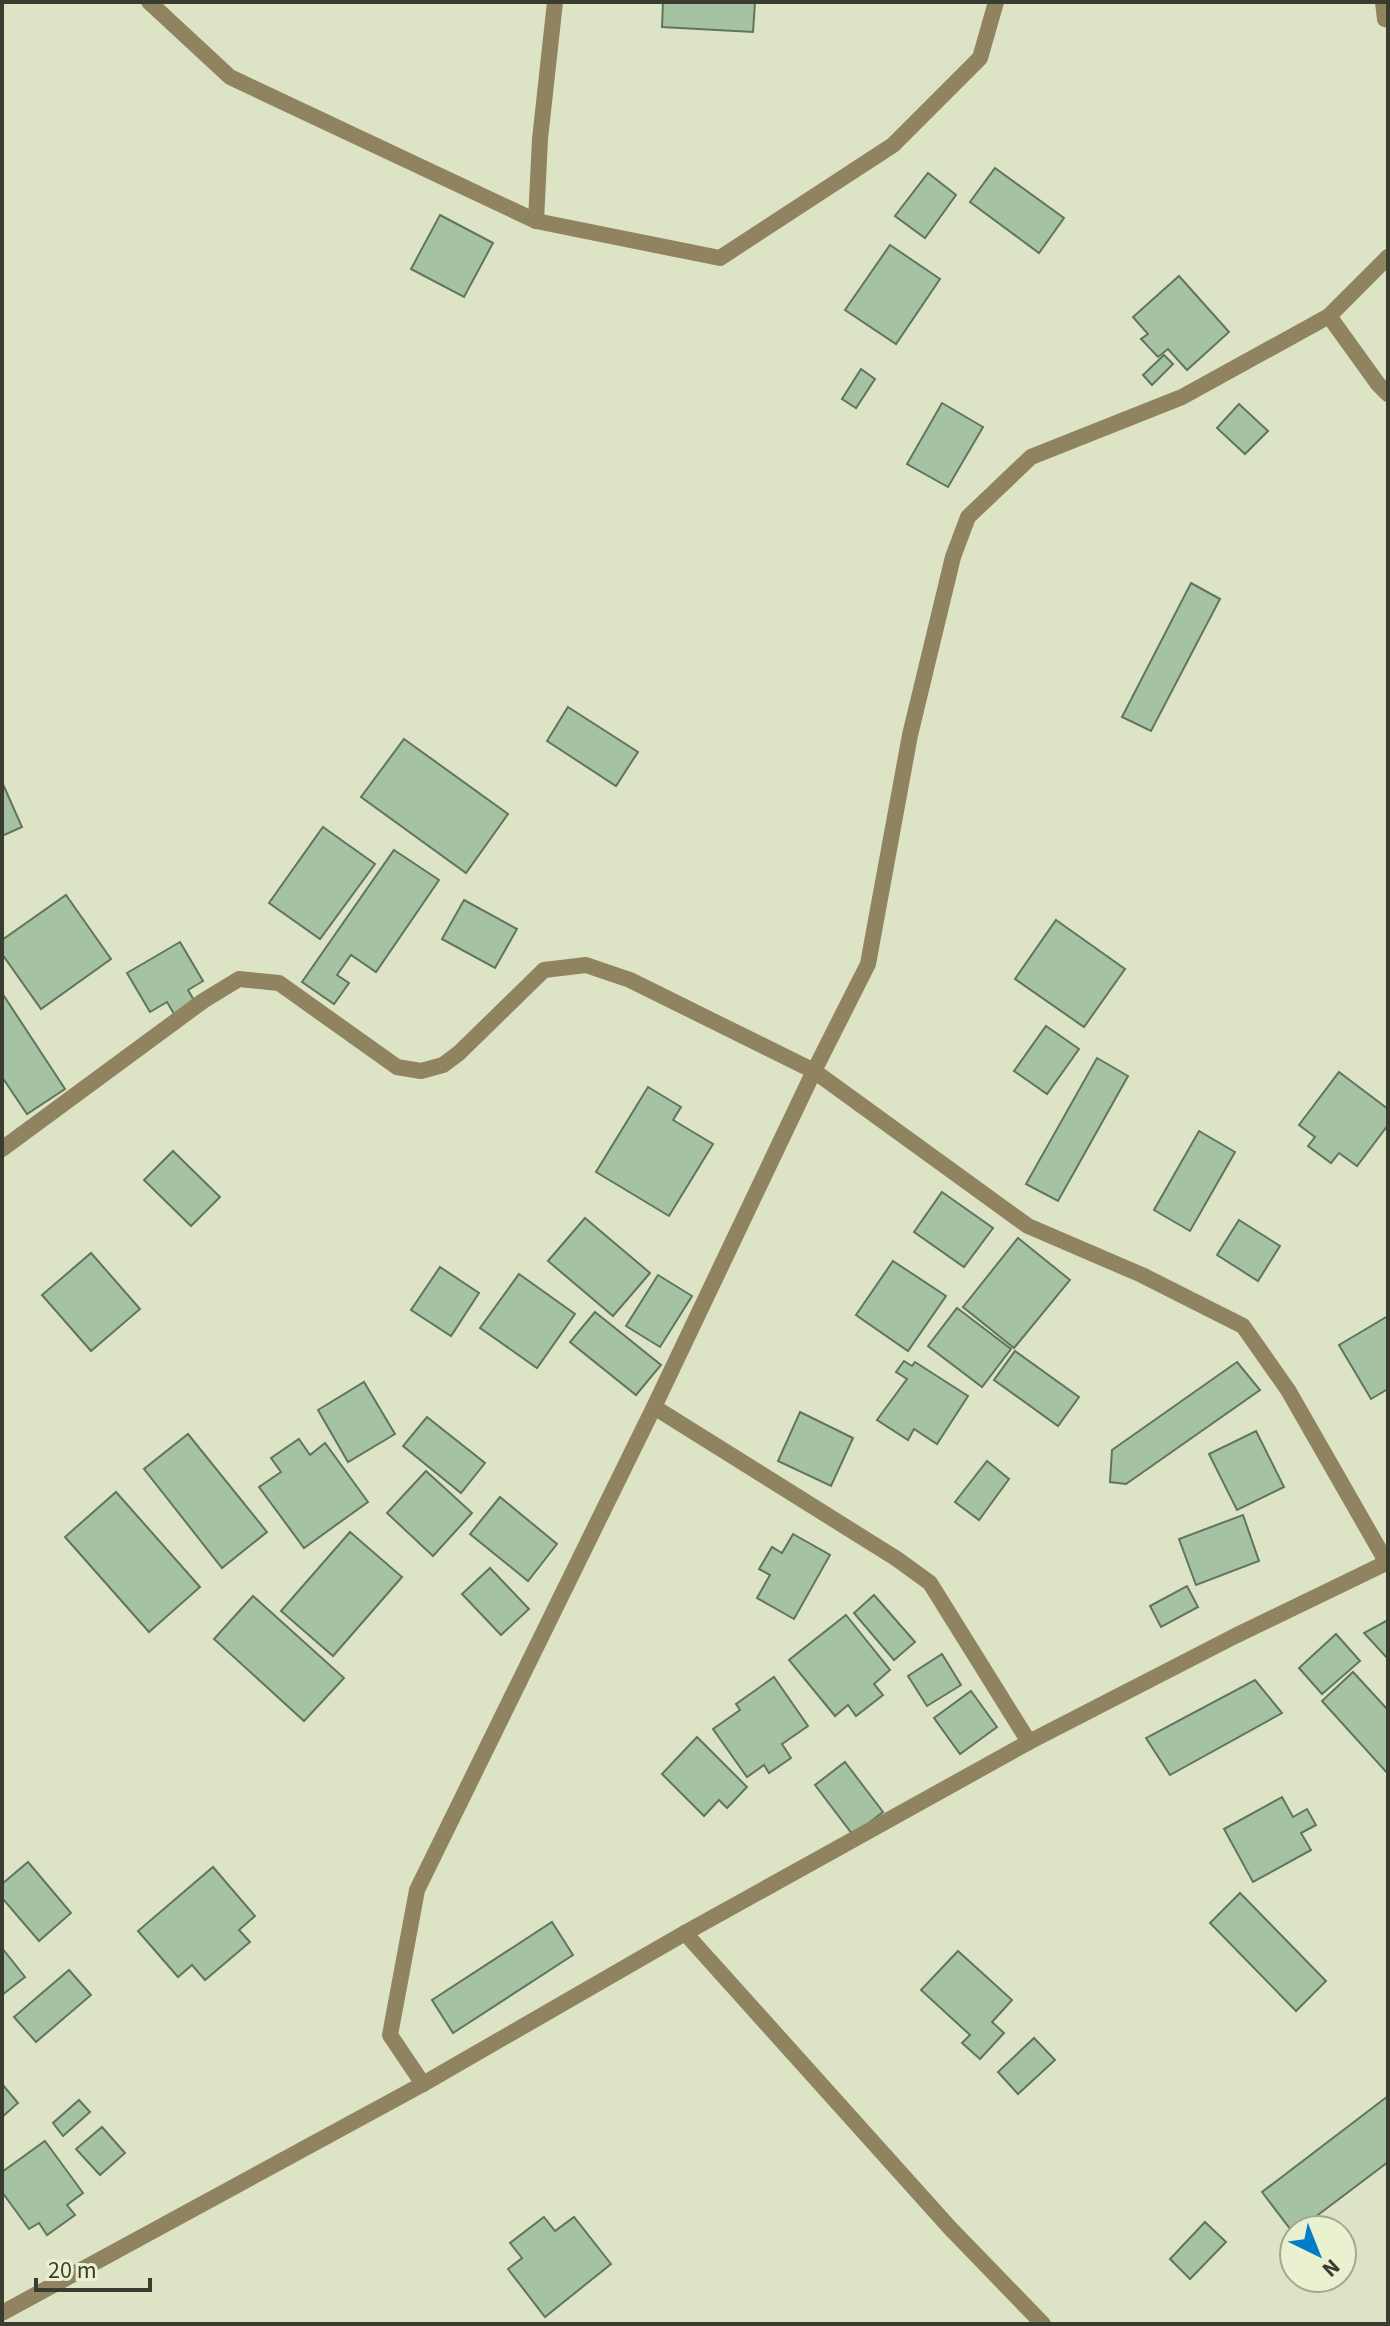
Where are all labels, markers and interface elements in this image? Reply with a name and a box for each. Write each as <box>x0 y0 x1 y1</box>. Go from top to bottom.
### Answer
north arrow <box>1278 2214 1358 2294</box>
scale bar <box>36 2242 150 2292</box>
text: N <box>1315 2251 1347 2285</box>
text: 20 m <box>48 2253 97 2288</box>

